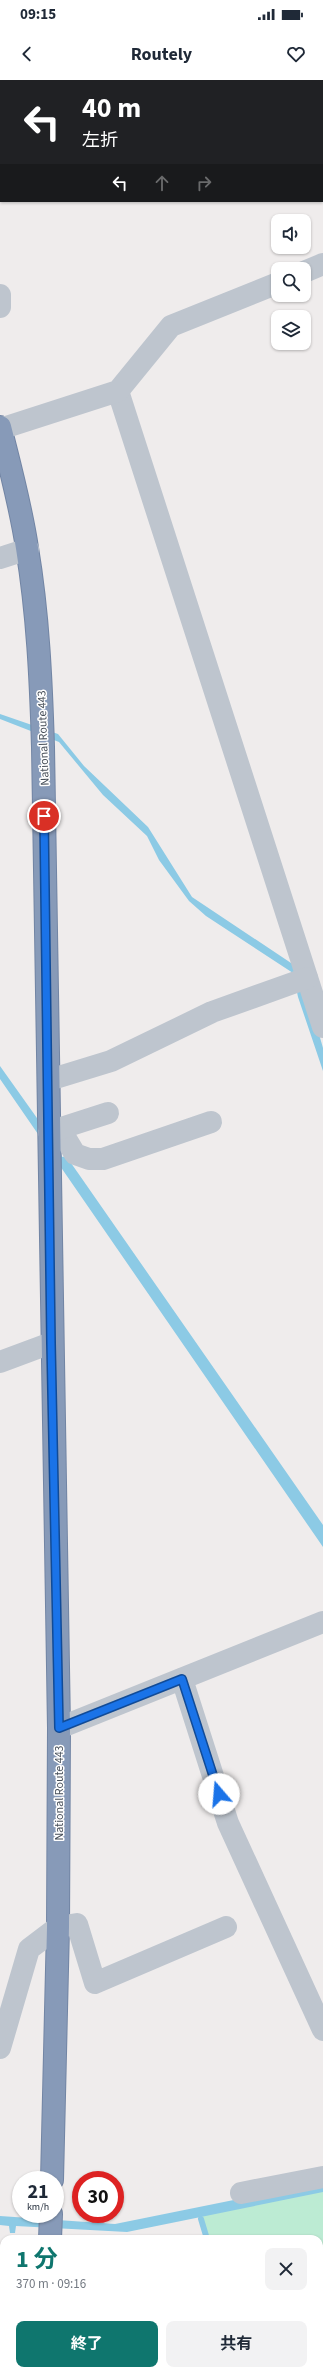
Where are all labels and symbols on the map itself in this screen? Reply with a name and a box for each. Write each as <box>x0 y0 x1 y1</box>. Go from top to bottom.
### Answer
street label: National Route 443 <box>33 690 54 786</box>
pin <box>27 799 61 833</box>
street label: National Route 443 <box>51 1745 68 1841</box>
position arrow <box>198 1773 240 1815</box>
speed limit sign: 30 <box>72 2171 124 2223</box>

